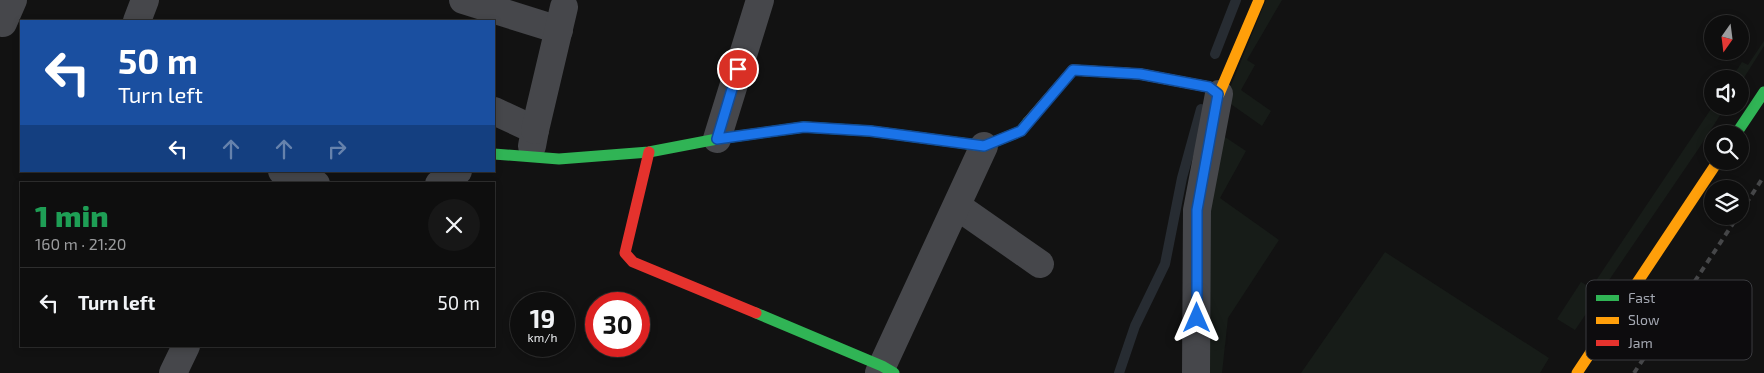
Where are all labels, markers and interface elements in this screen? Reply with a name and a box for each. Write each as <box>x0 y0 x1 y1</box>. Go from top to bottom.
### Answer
north arrow <box>1704 15 1749 60</box>
map controls <box>1704 15 1749 225</box>
text: 50 m <box>118 39 198 81</box>
icon: left <box>35 40 100 105</box>
pin <box>717 48 759 90</box>
icon: arrive <box>724 55 752 83</box>
button: sound <box>1704 70 1749 115</box>
text: Turn left <box>118 81 203 107</box>
button: search <box>1704 125 1749 170</box>
icon: left <box>164 135 192 163</box>
icon: ahead <box>217 135 245 163</box>
icon: ahead <box>270 135 298 163</box>
icon: right <box>323 135 351 163</box>
button: layers <box>1704 180 1749 225</box>
text: 1 min <box>35 197 109 233</box>
button: close <box>428 199 480 251</box>
text: 160 m · 21:20 <box>35 234 126 253</box>
legend <box>1586 280 1752 360</box>
icon: left <box>35 289 63 317</box>
text: Fast <box>1628 289 1655 306</box>
text: Turn left <box>78 291 155 314</box>
text: 50 m <box>437 291 480 314</box>
position arrow <box>1170 291 1222 343</box>
speed limit sign: 30 <box>585 292 650 357</box>
text: 19 <box>530 303 555 333</box>
text: Slow <box>1628 311 1660 328</box>
text: km/h <box>528 330 557 344</box>
text: Jam <box>1628 334 1653 351</box>

